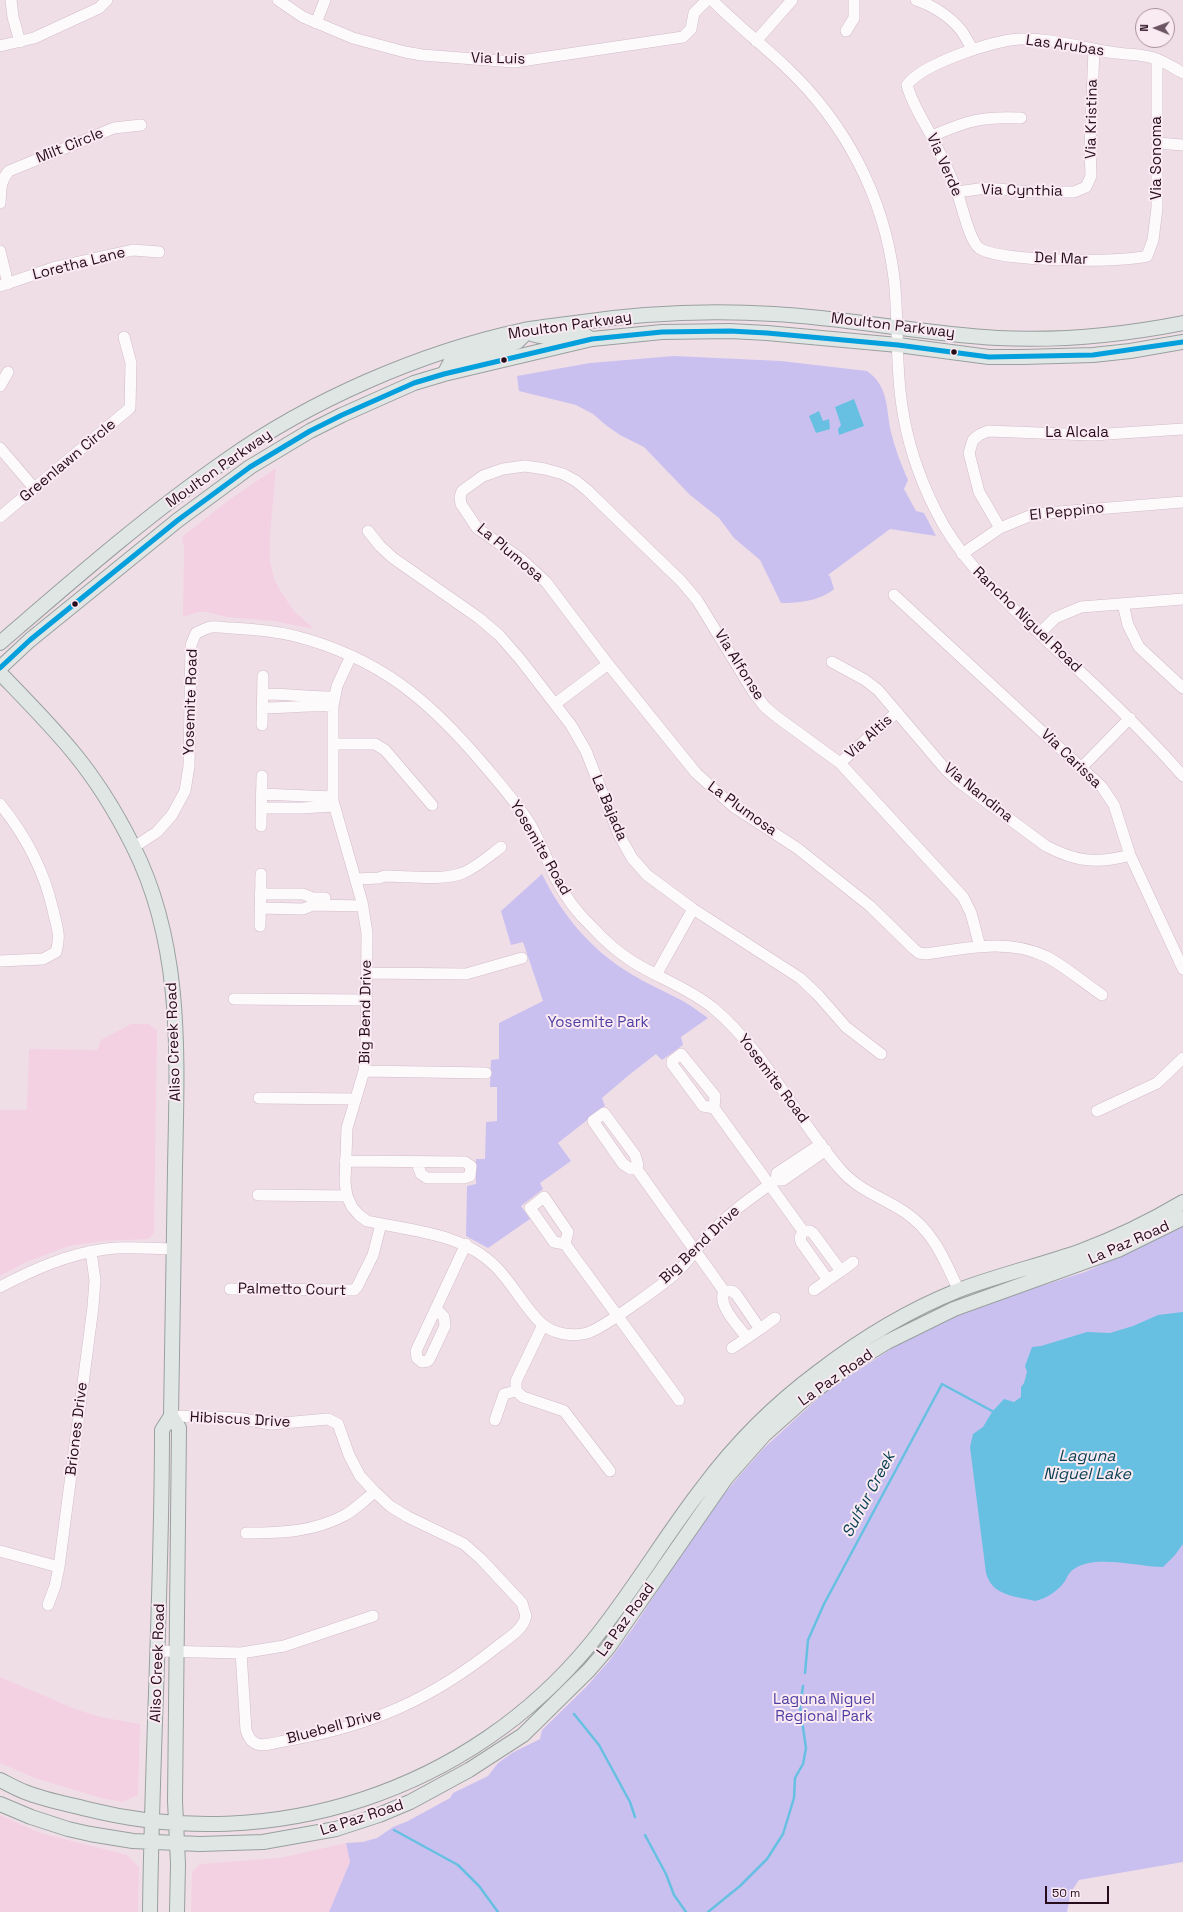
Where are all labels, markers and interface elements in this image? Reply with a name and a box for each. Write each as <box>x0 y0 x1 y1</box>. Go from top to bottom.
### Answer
north arrow <box>1135 8 1175 48</box>
text: N <box>1137 24 1151 32</box>
street label: Las Arubas <box>1025 32 1105 60</box>
street label: Via Luis <box>471 50 525 68</box>
street label: Via Kristina <box>1082 79 1102 159</box>
street label: Via Sonoma <box>1148 116 1166 200</box>
street label: Milt Circle <box>34 124 106 168</box>
street label: Via Verde <box>922 131 966 199</box>
street label: Via Cynthia <box>981 181 1063 201</box>
street label: Loretha Lane <box>31 244 127 284</box>
street label: Del Mar <box>1034 249 1088 269</box>
street label: Moulton Parkway <box>507 308 633 344</box>
street label: Moulton Parkway <box>830 309 956 343</box>
unlabelled marker <box>949 347 959 357</box>
unlabelled marker <box>499 355 509 365</box>
street label: Greenlawn Circle <box>16 416 120 506</box>
street label: La Alcala <box>1045 424 1109 442</box>
street label: Moulton Parkway <box>163 426 275 512</box>
street label: El Peppino <box>1029 499 1105 525</box>
street label: La Plumosa <box>473 520 547 586</box>
street label: Rancho Niguel Road <box>969 563 1085 677</box>
unlabelled marker <box>70 599 80 609</box>
street label: Via Alfonse <box>710 626 768 704</box>
street label: Yosemite Road <box>180 648 202 756</box>
street label: Via Altis <box>842 711 896 763</box>
street label: Via Carissa <box>1037 726 1105 792</box>
street label: Via Nandina <box>940 759 1016 827</box>
street label: La Bajada <box>587 772 631 844</box>
street label: La Plumosa <box>704 778 780 840</box>
street label: Yosemite Road <box>506 797 574 899</box>
street label: Big Bend Drive <box>356 960 376 1064</box>
street label: Aliso Creek Road <box>163 982 185 1102</box>
park label: Yosemite Park <box>547 1014 649 1032</box>
street label: Yosemite Road <box>734 1031 812 1127</box>
street label: Big Bend Drive <box>656 1202 744 1288</box>
street label: La Paz Road <box>1086 1217 1172 1269</box>
street label: Palmetto Court <box>238 1280 346 1300</box>
street label: La Paz Road <box>795 1346 877 1410</box>
street label: Briones Drive <box>62 1381 92 1477</box>
street label: Hibiscus Drive <box>189 1408 291 1432</box>
water label: Laguna Niguel Lake <box>1043 1447 1131 1485</box>
water label: Sulfur Creek <box>838 1449 900 1541</box>
street label: La Paz Road <box>593 1580 659 1660</box>
street label: Aliso Creek Road <box>147 1603 169 1723</box>
park label: Laguna Niguel Regional Park <box>773 1691 875 1726</box>
street label: Bluebell Drive <box>285 1706 383 1748</box>
street label: La Paz Road <box>318 1796 406 1840</box>
scale bar <box>1047 1878 1111 1904</box>
text: 50 m <box>1052 1885 1080 1901</box>

